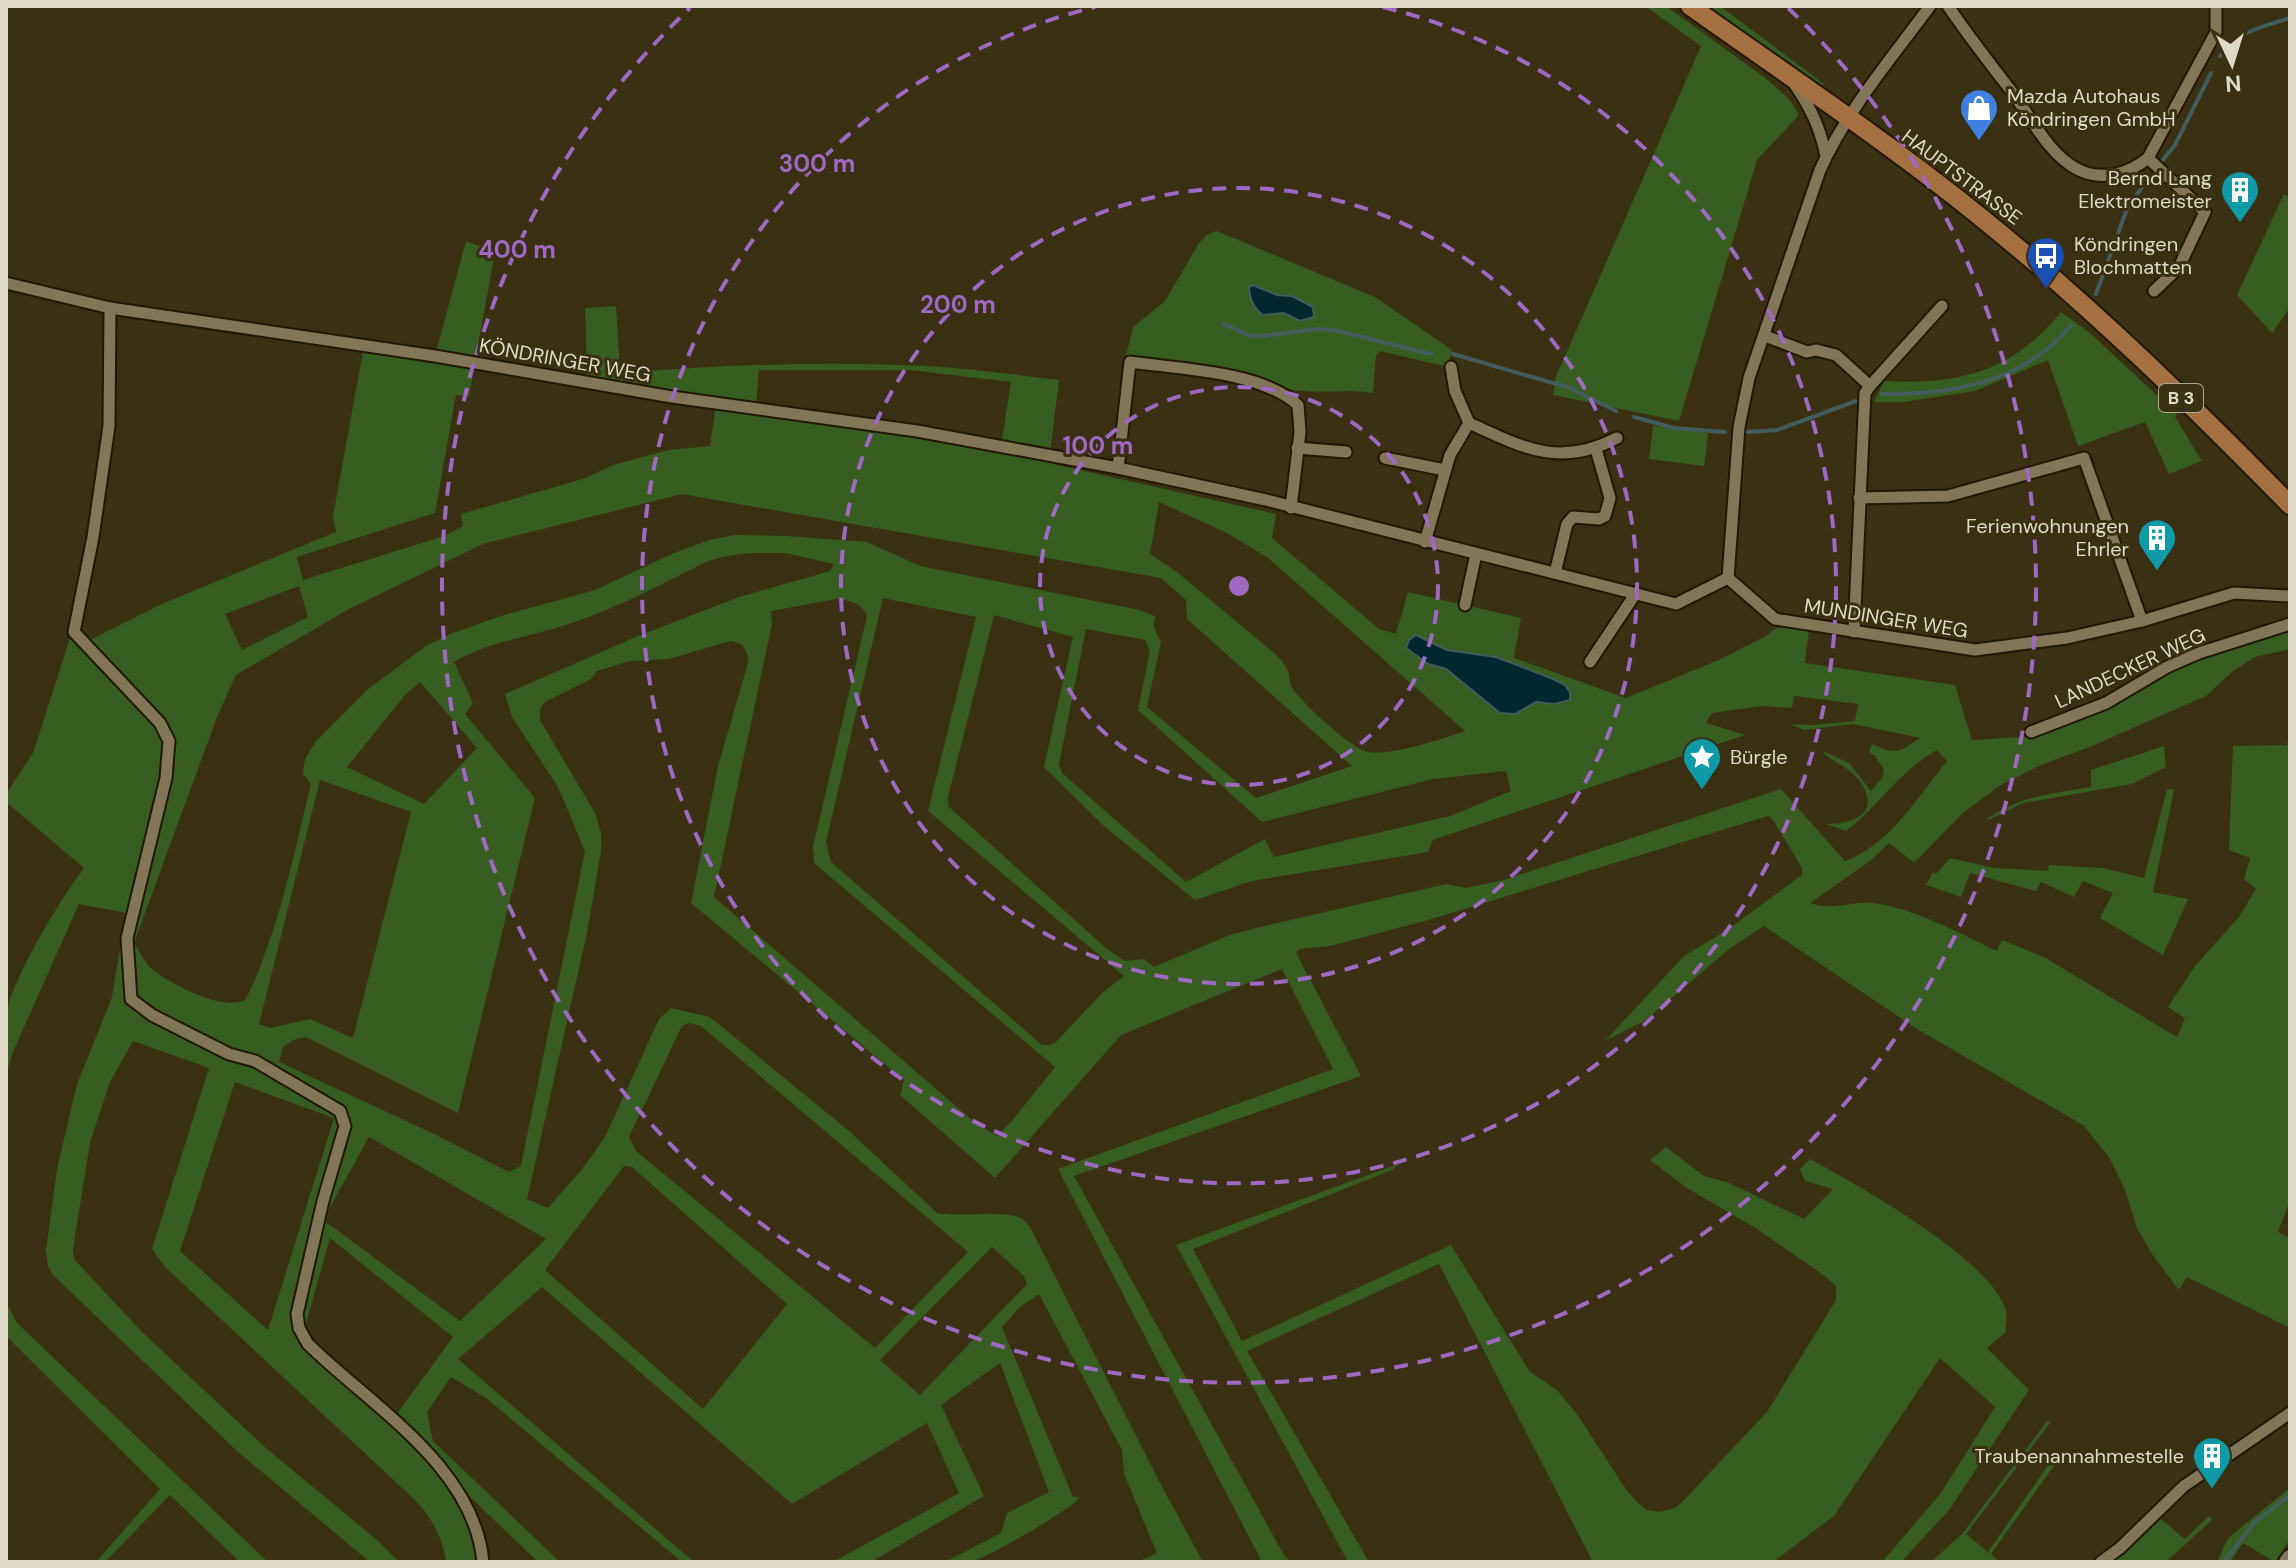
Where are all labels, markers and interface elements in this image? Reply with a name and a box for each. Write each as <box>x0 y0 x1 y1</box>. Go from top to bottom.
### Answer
north arrow <box>2192 24 2272 104</box>
text: N <box>2224 68 2242 98</box>
place label: Mazda Autohaus Köndringen GmbH <box>2007 83 2176 132</box>
shop icon: Mazda Autohaus Köndringen GmbH <box>1958 87 2000 142</box>
street label: HAUPTSTRASSE <box>1897 123 2027 231</box>
text: 300 m <box>779 148 855 179</box>
place label: Bernd Lang Elektromeister <box>2078 165 2212 214</box>
building icon: Bernd Lang Elektromeister <box>2219 169 2261 224</box>
place label: Köndringen Blochmatten <box>2074 231 2192 280</box>
text: 400 m <box>478 234 556 265</box>
bus stop icon: Köndringen Blochmatten <box>2025 235 2067 290</box>
text: 200 m <box>920 289 996 320</box>
street label: KÖNDRINGER WEG <box>477 332 653 388</box>
road number: B 3 <box>2159 384 2203 412</box>
text: 100 m <box>1063 430 1133 461</box>
place label: Ferienwohnungen Ehrler <box>1966 513 2129 562</box>
building icon: Ferienwohnungen Ehrler <box>2136 517 2178 572</box>
centre of rings <box>1225 572 1253 600</box>
street label: MUNDINGER WEG <box>1802 592 1970 644</box>
street label: LANDECKER WEG <box>2051 622 2209 714</box>
place icon: Bürgle <box>1681 736 1723 791</box>
place label: Bürgle <box>1730 744 1788 770</box>
building icon: Traubenannahmestelle <box>2191 1435 2233 1490</box>
place label: Traubenannahmestelle <box>1975 1443 2184 1469</box>

